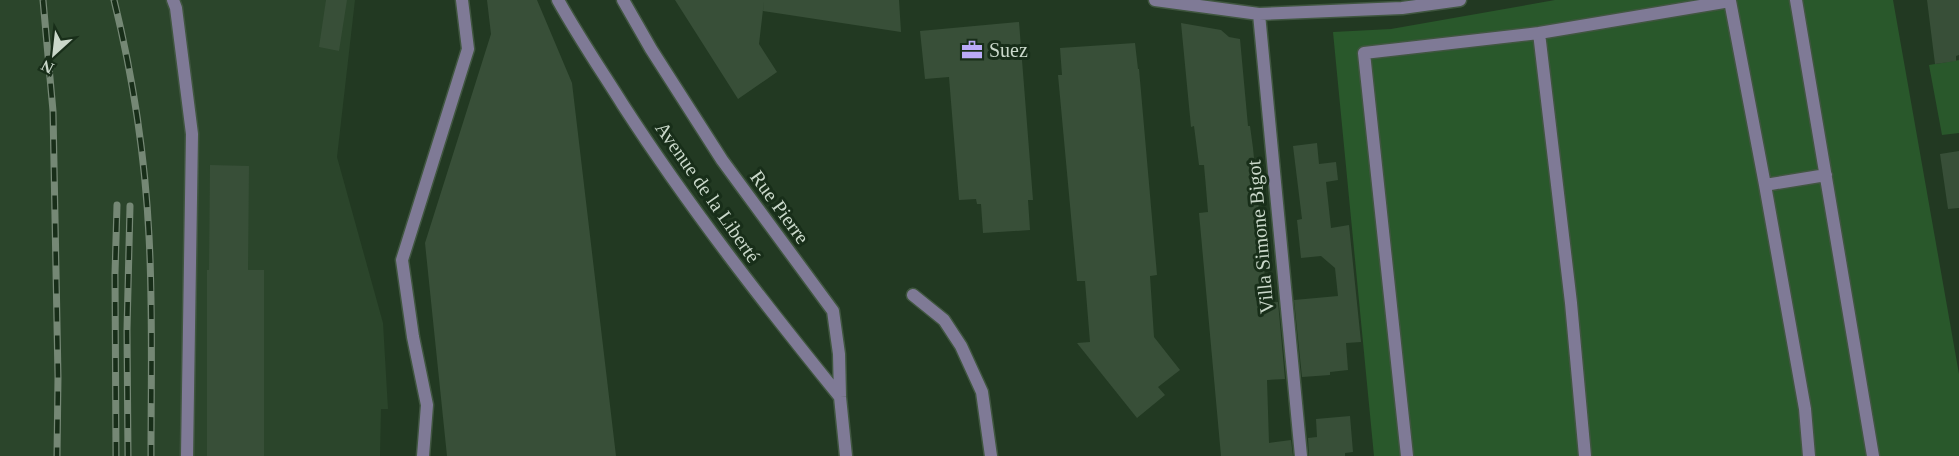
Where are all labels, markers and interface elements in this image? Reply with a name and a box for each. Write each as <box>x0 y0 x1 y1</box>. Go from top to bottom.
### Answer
north arrow <box>24 24 84 84</box>
office icon: Suez <box>960 38 984 62</box>
place label: Suez <box>989 39 1028 61</box>
text: N <box>38 57 56 77</box>
street label: Avenue de la Liberté <box>651 117 765 267</box>
street label: Villa Simone Bigot <box>1242 159 1279 315</box>
street label: Rue Pierre <box>746 166 814 248</box>

